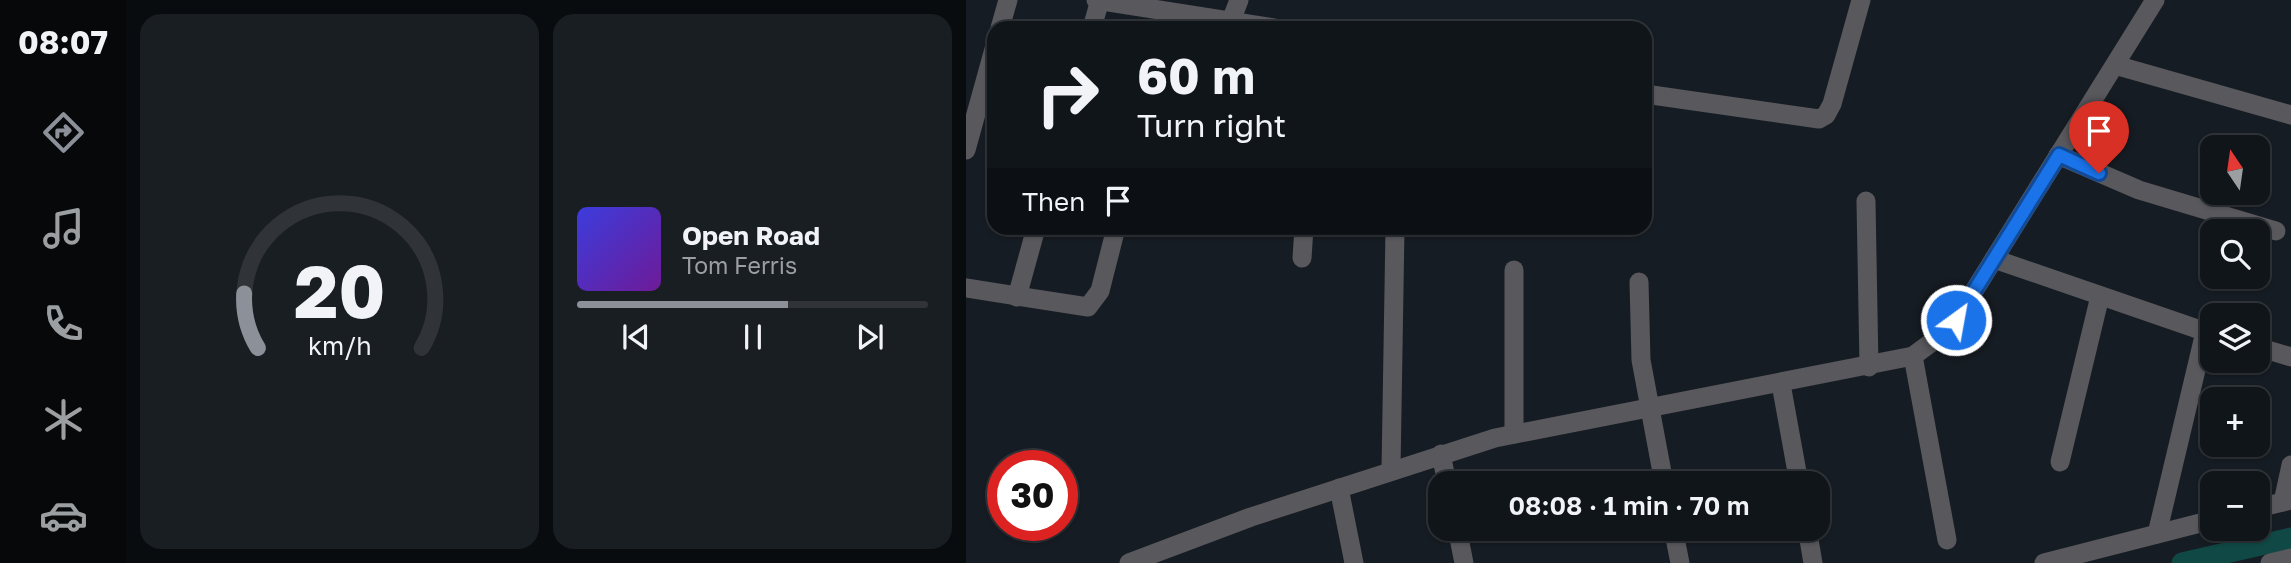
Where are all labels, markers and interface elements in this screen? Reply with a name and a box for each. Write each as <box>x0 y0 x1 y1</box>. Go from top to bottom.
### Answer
text: 08:07 <box>18 23 108 61</box>
text: 60 m <box>1137 46 1255 105</box>
icon: right <box>1022 49 1113 140</box>
pin <box>2069 101 2129 173</box>
text: Turn right <box>1137 106 1286 144</box>
icon: directions <box>39 108 88 157</box>
icon: arrive <box>2080 112 2118 150</box>
north arrow <box>2200 135 2270 205</box>
map controls <box>2200 135 2270 541</box>
icon: arrive <box>1099 182 1137 220</box>
text: Then <box>1022 186 1085 217</box>
icon: music <box>39 204 88 253</box>
button: search <box>2200 219 2270 289</box>
text: Open Road <box>682 220 820 251</box>
text: 20 <box>294 247 385 334</box>
text: Tom Ferris <box>682 251 797 279</box>
position arrow <box>1919 283 1993 357</box>
icon: phone <box>39 299 88 348</box>
button: layers <box>2200 303 2270 373</box>
icon: previous <box>617 318 655 356</box>
icon: pause <box>734 318 772 356</box>
icon: next <box>851 318 889 356</box>
text: km/h <box>308 329 371 360</box>
button: + <box>2200 387 2270 457</box>
icon: climate <box>39 395 88 444</box>
speed limit sign: 30 <box>987 450 1078 541</box>
button: − <box>2200 471 2270 541</box>
text: 08:08 · 1 min · 70 m <box>1508 490 1750 521</box>
icon: car <box>39 491 88 540</box>

